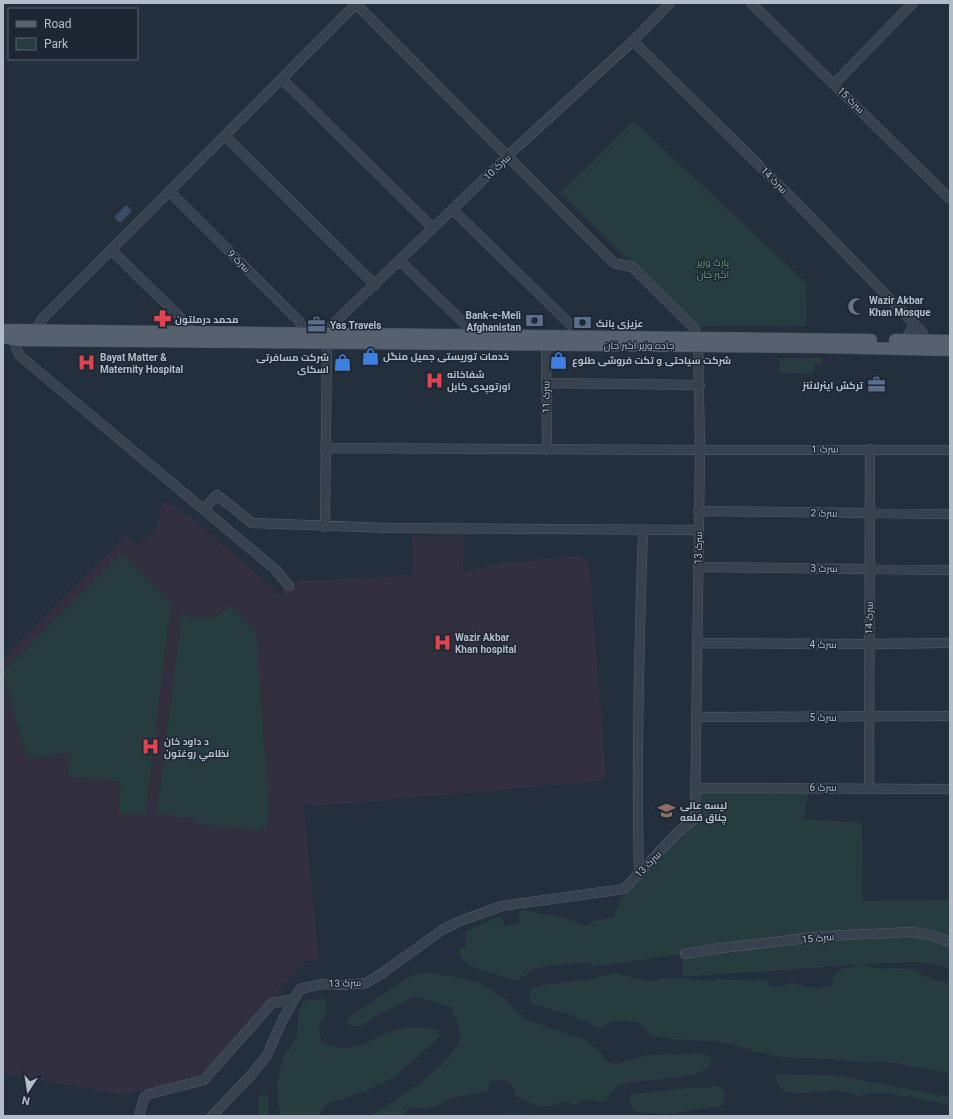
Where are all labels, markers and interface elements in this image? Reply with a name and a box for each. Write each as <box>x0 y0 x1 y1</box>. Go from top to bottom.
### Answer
legend <box>8 8 138 60</box>
text: Road <box>44 17 72 31</box>
text: Park <box>44 37 69 51</box>
street label: سرک 15 <box>835 85 867 115</box>
street label: سرک 10 <box>481 152 513 182</box>
street label: سرک 14 <box>759 165 789 195</box>
street label: سرک 9 <box>226 248 252 274</box>
park label: پارک وزیر اکبر خان <box>696 257 729 281</box>
place label: Wazir Akbar Khan Mosque <box>869 295 931 318</box>
mosque icon: Wazir Akbar Khan Mosque <box>846 296 866 316</box>
pharmacy icon: محمد درملتون <box>152 309 172 329</box>
place label: Bank-e-Meli Afghanistan <box>466 310 521 333</box>
bank icon: Bank-e-Meli Afghanistan <box>524 311 544 331</box>
bank icon: عزیزی بانک <box>573 313 593 333</box>
place label: محمد درملتون <box>175 314 239 326</box>
office icon: Yas Travels <box>307 315 327 335</box>
place label: عزیزی بانک <box>596 318 643 330</box>
place label: Yas Travels <box>330 320 381 331</box>
street label: جاده وزیر اکبر خان <box>604 340 674 352</box>
shop icon: خدمات توریستی جمیل منگل <box>360 346 380 366</box>
shop icon: شرکت سیاحتی و تکت فروشی طلوع <box>549 350 569 370</box>
place label: خدمات توریستی جمیل منگل <box>383 351 509 363</box>
place label: Bayat Matter & Maternity Hospital <box>100 352 184 375</box>
place label: شرکت مسافرتی اسکای <box>256 352 329 376</box>
hospital icon: Bayat Matter & Maternity Hospital <box>77 353 97 373</box>
shop icon: شرکت مسافرتی اسکای <box>332 353 352 373</box>
place label: شرکت سیاحتی و تکت فروشی طلوع <box>572 355 731 368</box>
place label: شفاخانه اورتوپدی کابل <box>447 369 511 394</box>
hospital icon: شفاخانه اورتوپدی کابل <box>424 370 444 390</box>
office icon: ترکش ایئرلائنز <box>866 375 886 395</box>
place label: ترکش ایئرلائنز <box>801 380 863 392</box>
street label: سرک 11 <box>540 381 552 413</box>
street label: سرک 1 <box>811 443 839 455</box>
street label: سرک 2 <box>810 507 838 519</box>
street label: سرک 13 <box>693 532 704 564</box>
street label: سرک 3 <box>810 563 838 574</box>
street label: سرک 14 <box>863 602 875 634</box>
place label: Wazir Akbar Khan hospital <box>455 632 517 655</box>
hospital icon: Wazir Akbar Khan hospital <box>432 633 452 653</box>
street label: سرک 4 <box>809 639 837 650</box>
street label: سرک 5 <box>809 712 837 723</box>
place label: د داود خان نظامي روغتون <box>164 736 229 762</box>
hospital icon: د داود خان نظامي روغتون <box>141 737 161 757</box>
street label: سرک 6 <box>809 782 837 793</box>
place label: لیسه عالی چناق قلعه <box>680 800 727 825</box>
school or university icon: لیسه عالی چناق قلعه <box>657 801 677 821</box>
street label: سرک 13 <box>633 848 663 880</box>
street label: سرک 15 <box>801 931 835 945</box>
street label: سرک 13 <box>328 977 362 989</box>
north arrow <box>8 1071 48 1111</box>
text: N <box>21 1093 31 1107</box>

